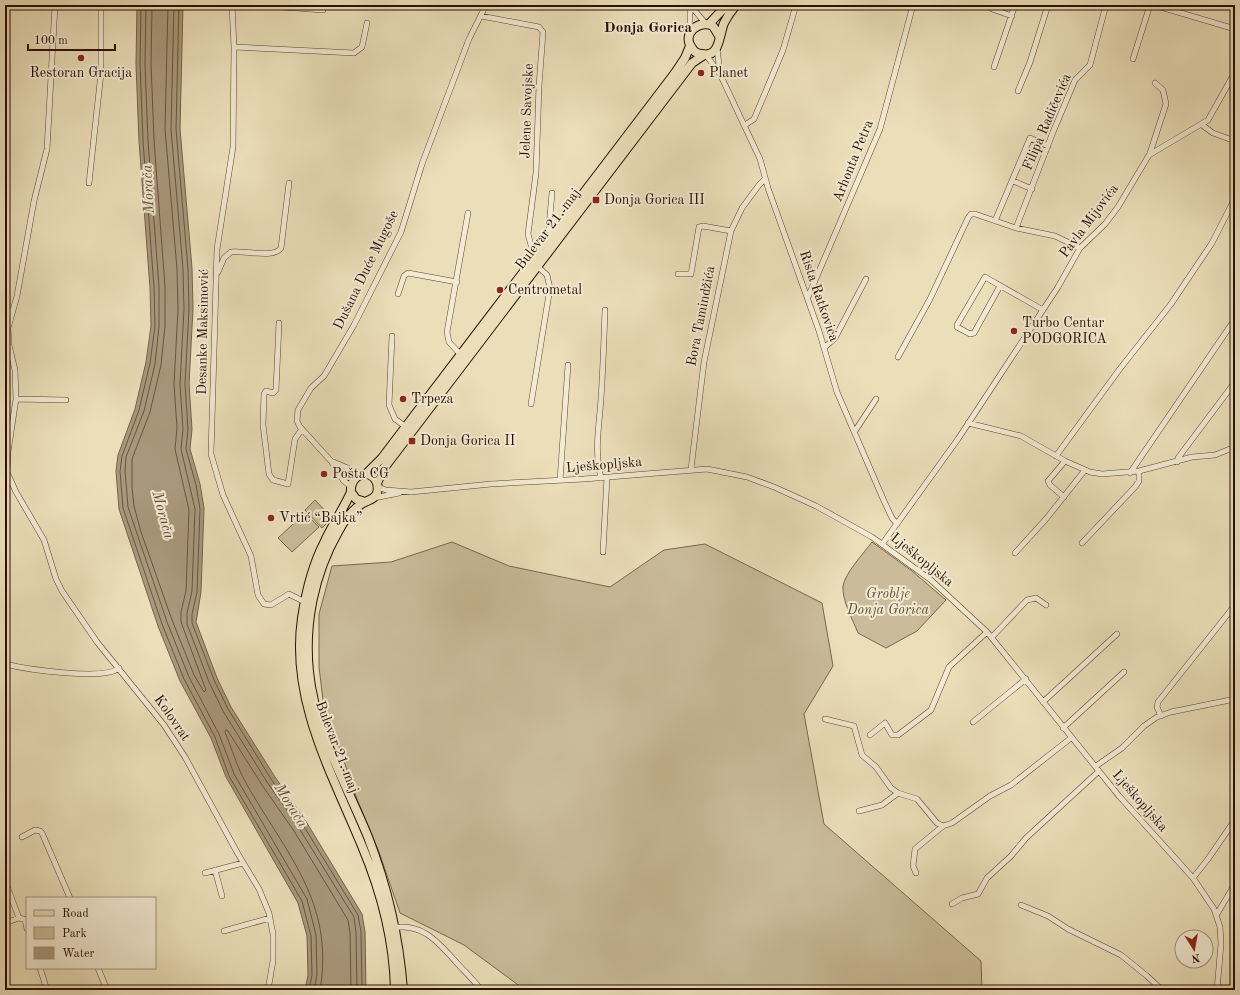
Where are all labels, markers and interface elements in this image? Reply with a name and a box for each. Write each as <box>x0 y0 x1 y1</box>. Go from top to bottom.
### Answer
district label: Donja Gorica <box>604 21 693 36</box>
scale bar <box>28 26 115 52</box>
text: 100 m <box>34 35 68 47</box>
marker: Restoran Gracija <box>76 53 86 63</box>
street label: Jelene Savojske <box>518 63 536 159</box>
place label: Restoran Gracija <box>30 66 132 80</box>
place label: Planet <box>709 66 748 80</box>
marker: Planet <box>696 68 706 78</box>
street label: Filipa Radičevića <box>1020 71 1074 172</box>
street label: Arhonta Petra <box>830 118 876 204</box>
water label: Morača <box>140 164 158 215</box>
street label: Pavla Mijovića <box>1057 182 1121 260</box>
street label: Bulevar 21. maj <box>513 186 583 272</box>
place label: Donja Gorica III <box>604 193 705 207</box>
marker: Donja Gorica III <box>591 195 601 205</box>
street label: Dušana Duće Mugoše <box>331 208 401 332</box>
street label: Rista Ratkovića <box>797 249 841 343</box>
street label: Bora Tamindžića <box>684 264 718 367</box>
street label: Desanke Maksimović <box>195 269 211 395</box>
place label: Centrometal <box>508 283 582 297</box>
marker: Centrometal <box>495 285 505 295</box>
place label: Turbo Centar PODGORICA <box>1022 316 1107 346</box>
marker: Turbo Centar PODGORICA <box>1009 326 1019 336</box>
place label: Trpeza <box>411 392 454 406</box>
marker: Trpeza <box>398 394 408 404</box>
place label: Donja Gorica II <box>420 434 515 448</box>
marker: Donja Gorica II <box>407 436 417 446</box>
street label: Lješkopljska <box>565 455 643 475</box>
place label: Pošta CG <box>332 467 389 481</box>
marker: Pošta CG <box>319 469 329 479</box>
water label: Morača <box>148 488 176 541</box>
place label: Vrtić “Bajka” <box>279 511 363 525</box>
marker: Vrtić “Bajka” <box>266 513 276 523</box>
street label: Lješkopljska <box>888 531 956 590</box>
park label: Groblje Donja Gorica <box>846 587 929 618</box>
street label: Kolovrat <box>151 692 193 744</box>
street label: Bulevar 21. maj <box>313 699 361 795</box>
street label: Lješkopljska <box>1110 768 1170 834</box>
water label: Morača <box>270 780 309 831</box>
legend <box>26 897 156 969</box>
text: Road <box>62 908 89 920</box>
text: Park <box>62 928 87 940</box>
north arrow <box>1174 929 1214 969</box>
text: Water <box>62 948 95 960</box>
text: N <box>1190 951 1201 964</box>

